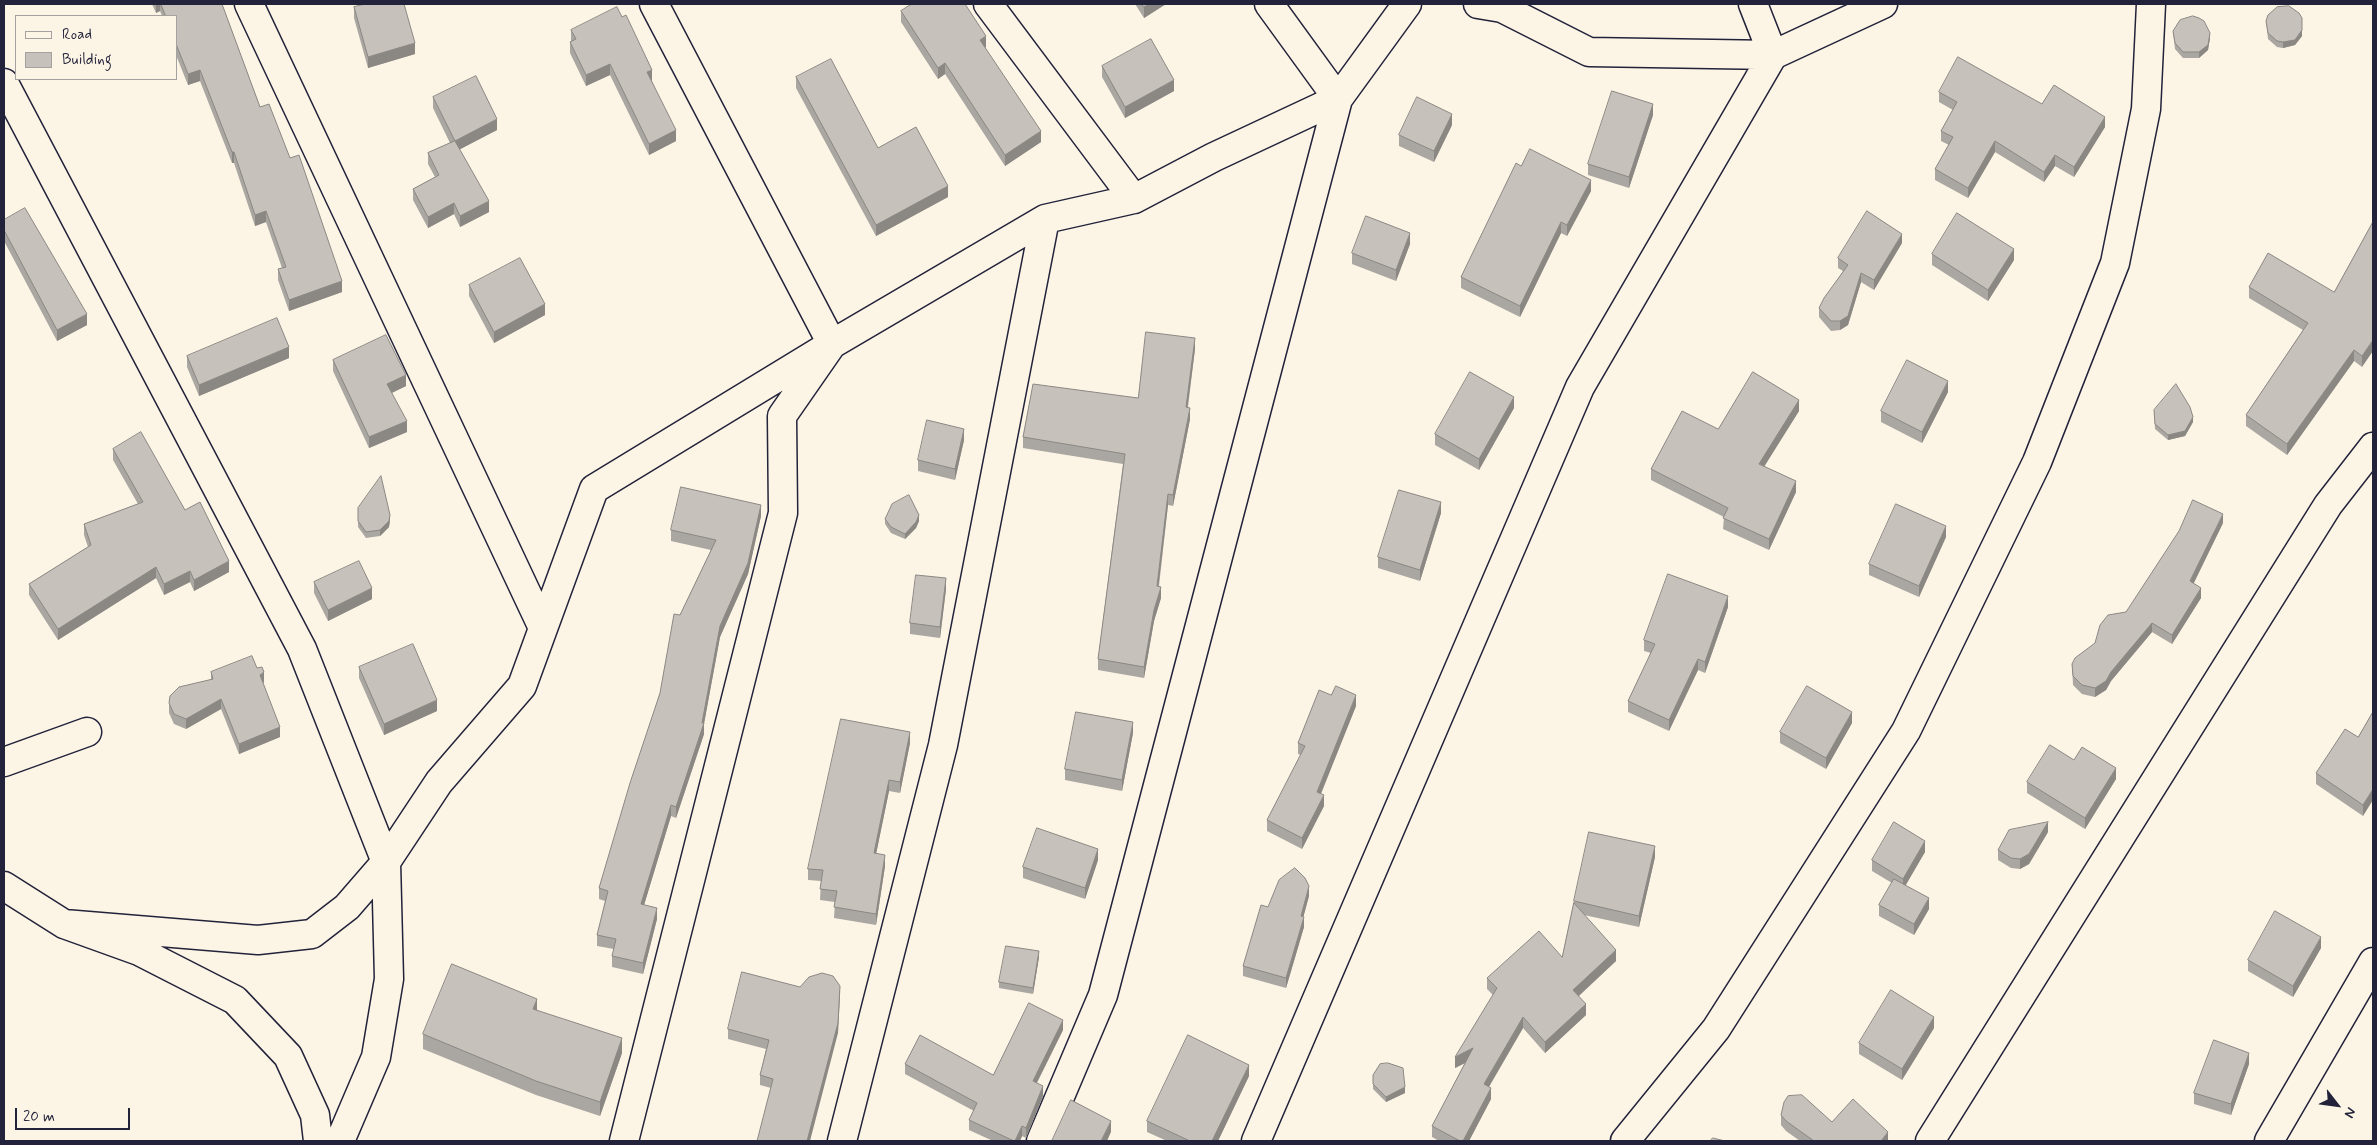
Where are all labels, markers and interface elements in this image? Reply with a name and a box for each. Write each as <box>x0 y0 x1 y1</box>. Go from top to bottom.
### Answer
legend <box>15 15 178 80</box>
text: Road <box>62 25 92 45</box>
text: Building <box>62 50 112 70</box>
north arrow <box>2312 1080 2362 1130</box>
scale bar <box>18 1098 132 1130</box>
text: N <box>2340 1104 2360 1121</box>
text: 20 m <box>23 1107 55 1127</box>

